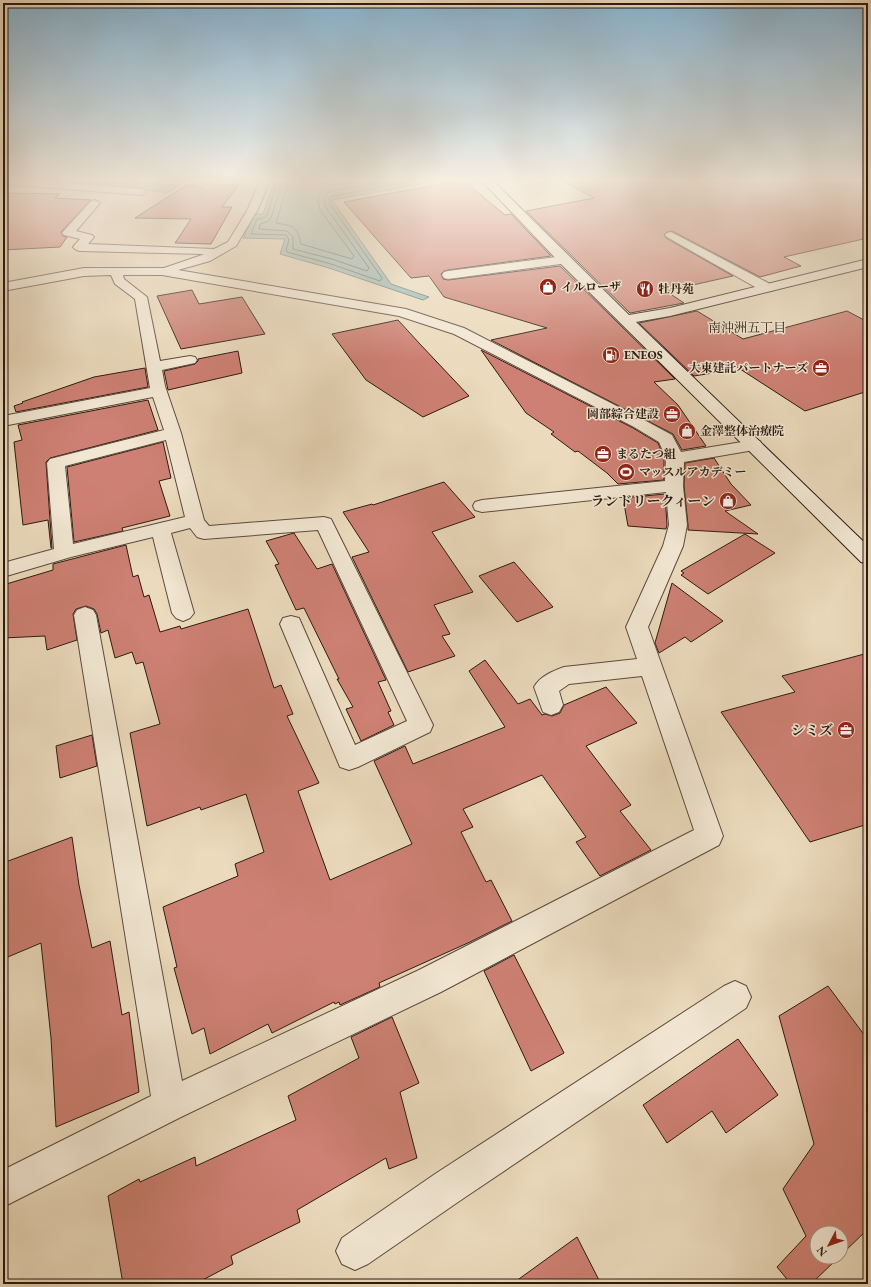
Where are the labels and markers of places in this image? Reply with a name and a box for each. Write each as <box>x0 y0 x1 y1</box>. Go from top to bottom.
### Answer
shop icon: イルローザ <box>538 277 558 297</box>
place label: イルローザ <box>561 279 621 295</box>
restaurant icon: 牡丹苑 <box>635 279 655 299</box>
place label: 牡丹苑 <box>658 281 694 297</box>
fuel station icon: ENEOS <box>601 345 621 365</box>
place label: ENEOS <box>624 347 663 363</box>
office icon: 大東建託パートナーズ <box>811 358 831 378</box>
place label: 大東建託パートナーズ <box>689 360 808 376</box>
office icon: 岡部綜合建設 <box>662 404 682 424</box>
place label: 岡部綜合建設 <box>587 406 659 422</box>
shop icon: 金澤整体治療院 <box>677 421 697 441</box>
place label: 金澤整体治療院 <box>700 423 784 439</box>
office icon: まるたつ組 <box>593 444 613 464</box>
place label: まるたつ組 <box>616 446 676 462</box>
sports icon: マッスルアカデミー <box>616 462 636 482</box>
place label: マッスルアカデミー <box>639 464 746 480</box>
shop icon: ランドリークィーン <box>718 491 738 511</box>
place label: ランドリークィーン <box>590 492 715 510</box>
office icon: シミズ <box>836 720 856 740</box>
place label: シミズ <box>791 721 833 739</box>

